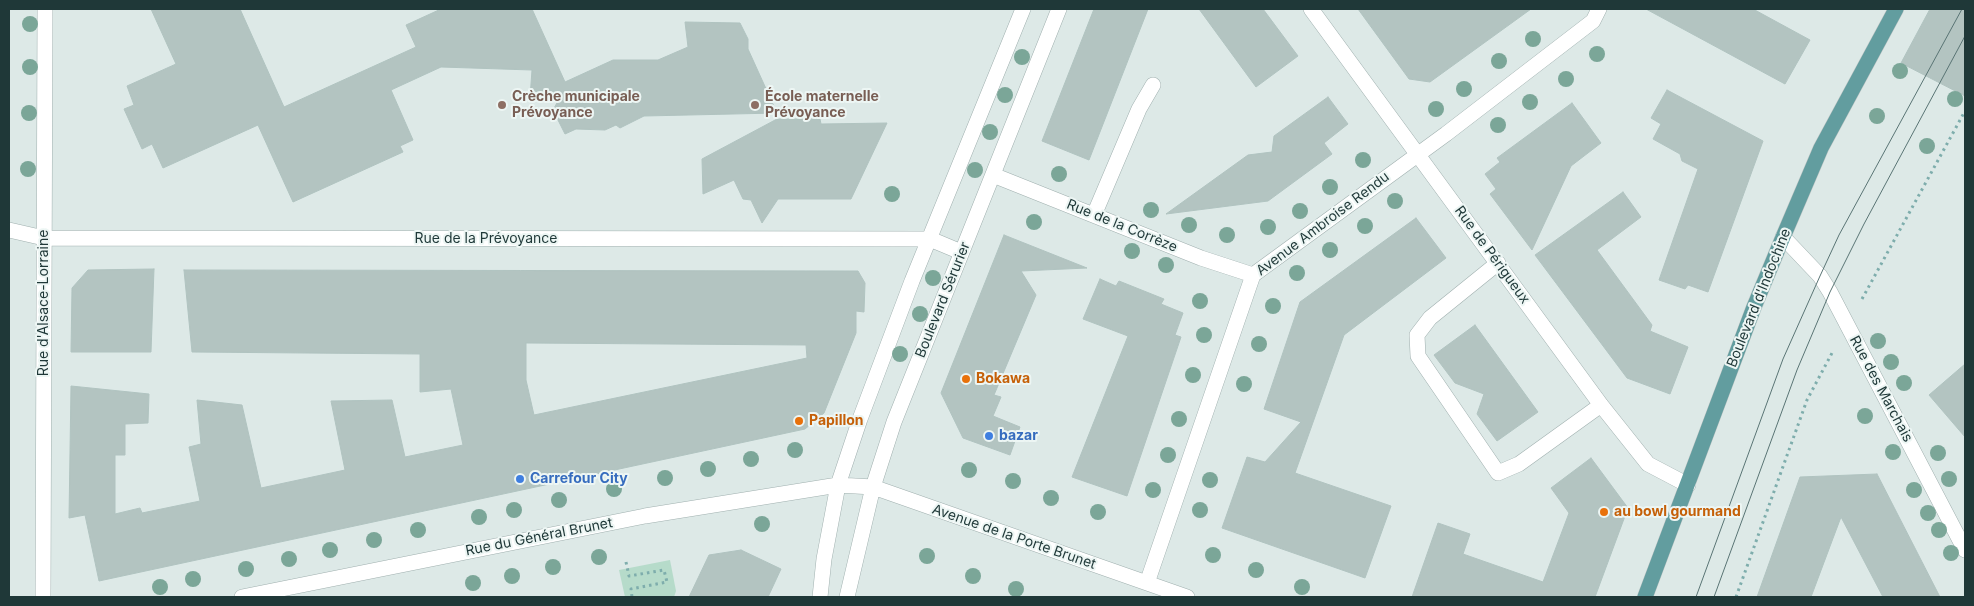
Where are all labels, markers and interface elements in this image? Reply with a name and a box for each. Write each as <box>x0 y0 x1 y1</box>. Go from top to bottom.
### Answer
place label: Crèche municipale Prévoyance <box>512 89 640 121</box>
place label: École maternelle Prévoyance <box>765 89 879 121</box>
marker: Crèche municipale Prévoyance <box>496 99 508 111</box>
marker: École maternelle Prévoyance <box>749 99 761 111</box>
street label: Avenue Ambroise Rendu <box>1253 169 1393 279</box>
street label: Rue de la Corrèze <box>1064 196 1180 256</box>
street label: Rue de Périgueux <box>1451 203 1533 307</box>
street label: Boulevard d'Indochine <box>1723 226 1795 370</box>
street label: Rue d'Alsace-Lorraine <box>36 230 52 376</box>
street label: Rue de la Prévoyance <box>415 231 557 247</box>
street label: Boulevard Sérurier <box>912 240 974 360</box>
street label: Rue des Marchais <box>1846 333 1916 445</box>
place label: Bokawa <box>976 371 1030 387</box>
marker: Bokawa <box>960 373 972 385</box>
place label: Papillon <box>809 413 864 429</box>
marker: Papillon <box>793 415 805 427</box>
place label: bazar <box>999 428 1038 444</box>
marker: bazar <box>983 430 995 442</box>
place label: Carrefour City <box>530 471 628 487</box>
marker: Carrefour City <box>514 473 526 485</box>
street label: Avenue de la Porte Brunet <box>930 501 1098 573</box>
place label: au bowl gourmand <box>1614 504 1741 520</box>
marker: au bowl gourmand <box>1598 506 1610 518</box>
street label: Rue du Général Brunet <box>464 515 614 559</box>

